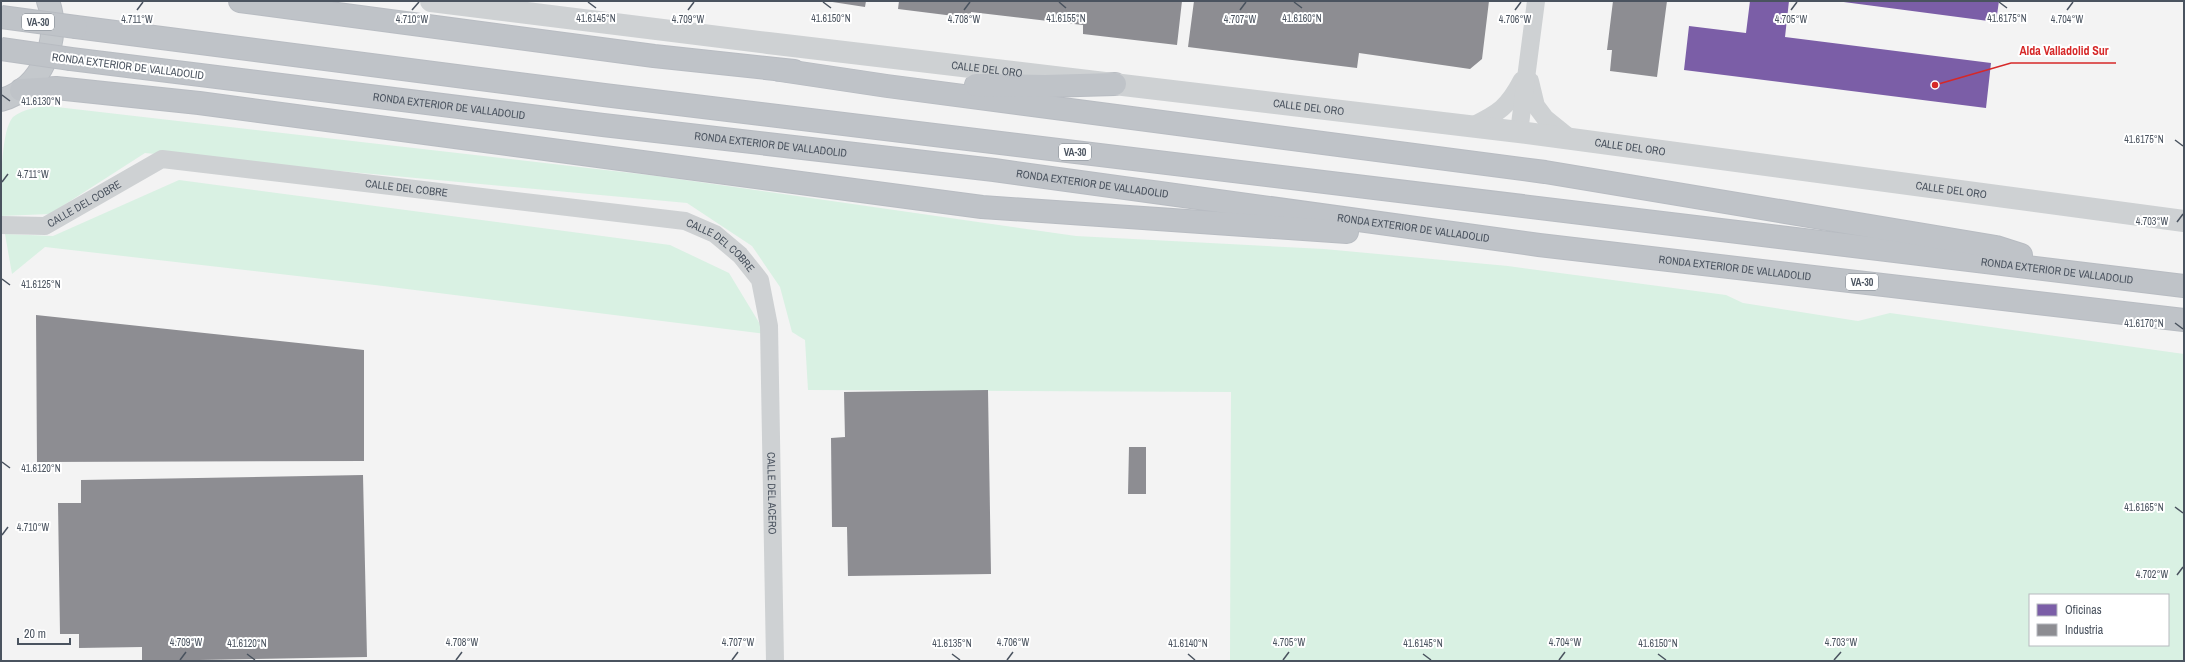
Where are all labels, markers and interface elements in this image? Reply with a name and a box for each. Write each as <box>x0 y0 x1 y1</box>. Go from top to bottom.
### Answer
text: 41.6145°N <box>576 12 616 25</box>
text: 41.6150°N <box>811 12 851 25</box>
text: 41.6155°N <box>1046 12 1086 25</box>
text: 41.6160°N <box>1282 12 1322 25</box>
text: 41.6175°N <box>1987 12 2027 25</box>
text: 4.711°W <box>121 13 153 26</box>
text: 4.710°W <box>396 13 428 26</box>
text: 4.709°W <box>672 13 704 26</box>
text: 4.708°W <box>948 13 980 26</box>
text: 4.707°W <box>1224 13 1256 26</box>
text: 4.706°W <box>1499 13 1531 26</box>
text: 4.705°W <box>1775 13 1807 26</box>
text: 4.704°W <box>2051 13 2083 26</box>
road number: VA-30 <box>22 14 54 30</box>
callout: Alda Valladolid Sur <box>2011 39 2116 63</box>
text: Alda Valladolid Sur <box>2019 43 2109 59</box>
street label: RONDA EXTERIOR DE VALLADOLID <box>51 50 205 82</box>
street label: CALLE DEL ORO <box>951 58 1023 80</box>
street label: RONDA EXTERIOR DE VALLADOLID <box>372 90 526 122</box>
text: 41.6130°N <box>21 95 61 108</box>
street label: CALLE DEL ORO <box>1272 96 1345 118</box>
street label: RONDA EXTERIOR DE VALLADOLID <box>694 129 848 160</box>
text: 41.6175°N <box>2124 133 2164 146</box>
street label: CALLE DEL ORO <box>1594 135 1667 159</box>
road number: VA-30 <box>1059 144 1091 160</box>
street label: RONDA EXTERIOR DE VALLADOLID <box>1015 166 1169 201</box>
text: 4.711°W <box>17 168 49 181</box>
street label: CALLE DEL COBRE <box>364 176 449 200</box>
street label: CALLE DEL COBRE <box>45 177 124 230</box>
street label: CALLE DEL ORO <box>1915 178 1988 202</box>
street label: RONDA EXTERIOR DE VALLADOLID <box>1336 210 1490 245</box>
street label: CALLE DEL COBRE <box>684 215 758 275</box>
text: 4.703°W <box>2136 215 2168 228</box>
street label: RONDA EXTERIOR DE VALLADOLID <box>1658 252 1812 284</box>
street label: RONDA EXTERIOR DE VALLADOLID <box>1980 254 2134 287</box>
road number: VA-30 <box>1846 274 1878 290</box>
text: 41.6125°N <box>21 278 61 291</box>
text: 41.6170°N <box>2124 317 2164 330</box>
street label: CALLE DEL ACERO <box>764 452 780 535</box>
text: 41.6120°N <box>21 462 61 475</box>
text: 41.6165°N <box>2124 501 2164 514</box>
text: 4.710°W <box>17 521 49 534</box>
text: 4.702°W <box>2136 568 2168 581</box>
legend <box>2029 594 2169 646</box>
text: Oficinas <box>2065 602 2102 618</box>
scale bar <box>18 620 70 646</box>
text: Industria <box>2065 622 2104 638</box>
text: 20 m <box>24 626 46 642</box>
text: 4.709°W <box>170 636 202 649</box>
text: 4.708°W <box>446 636 478 649</box>
text: 4.707°W <box>722 636 754 649</box>
text: 4.706°W <box>997 636 1029 649</box>
text: 4.705°W <box>1273 636 1305 649</box>
text: 4.704°W <box>1549 636 1581 649</box>
text: 4.703°W <box>1825 636 1857 649</box>
text: 41.6120°N <box>227 637 267 650</box>
text: 41.6135°N <box>932 637 972 650</box>
text: 41.6140°N <box>1168 637 1208 650</box>
text: 41.6145°N <box>1403 637 1443 650</box>
text: 41.6150°N <box>1638 637 1678 650</box>

